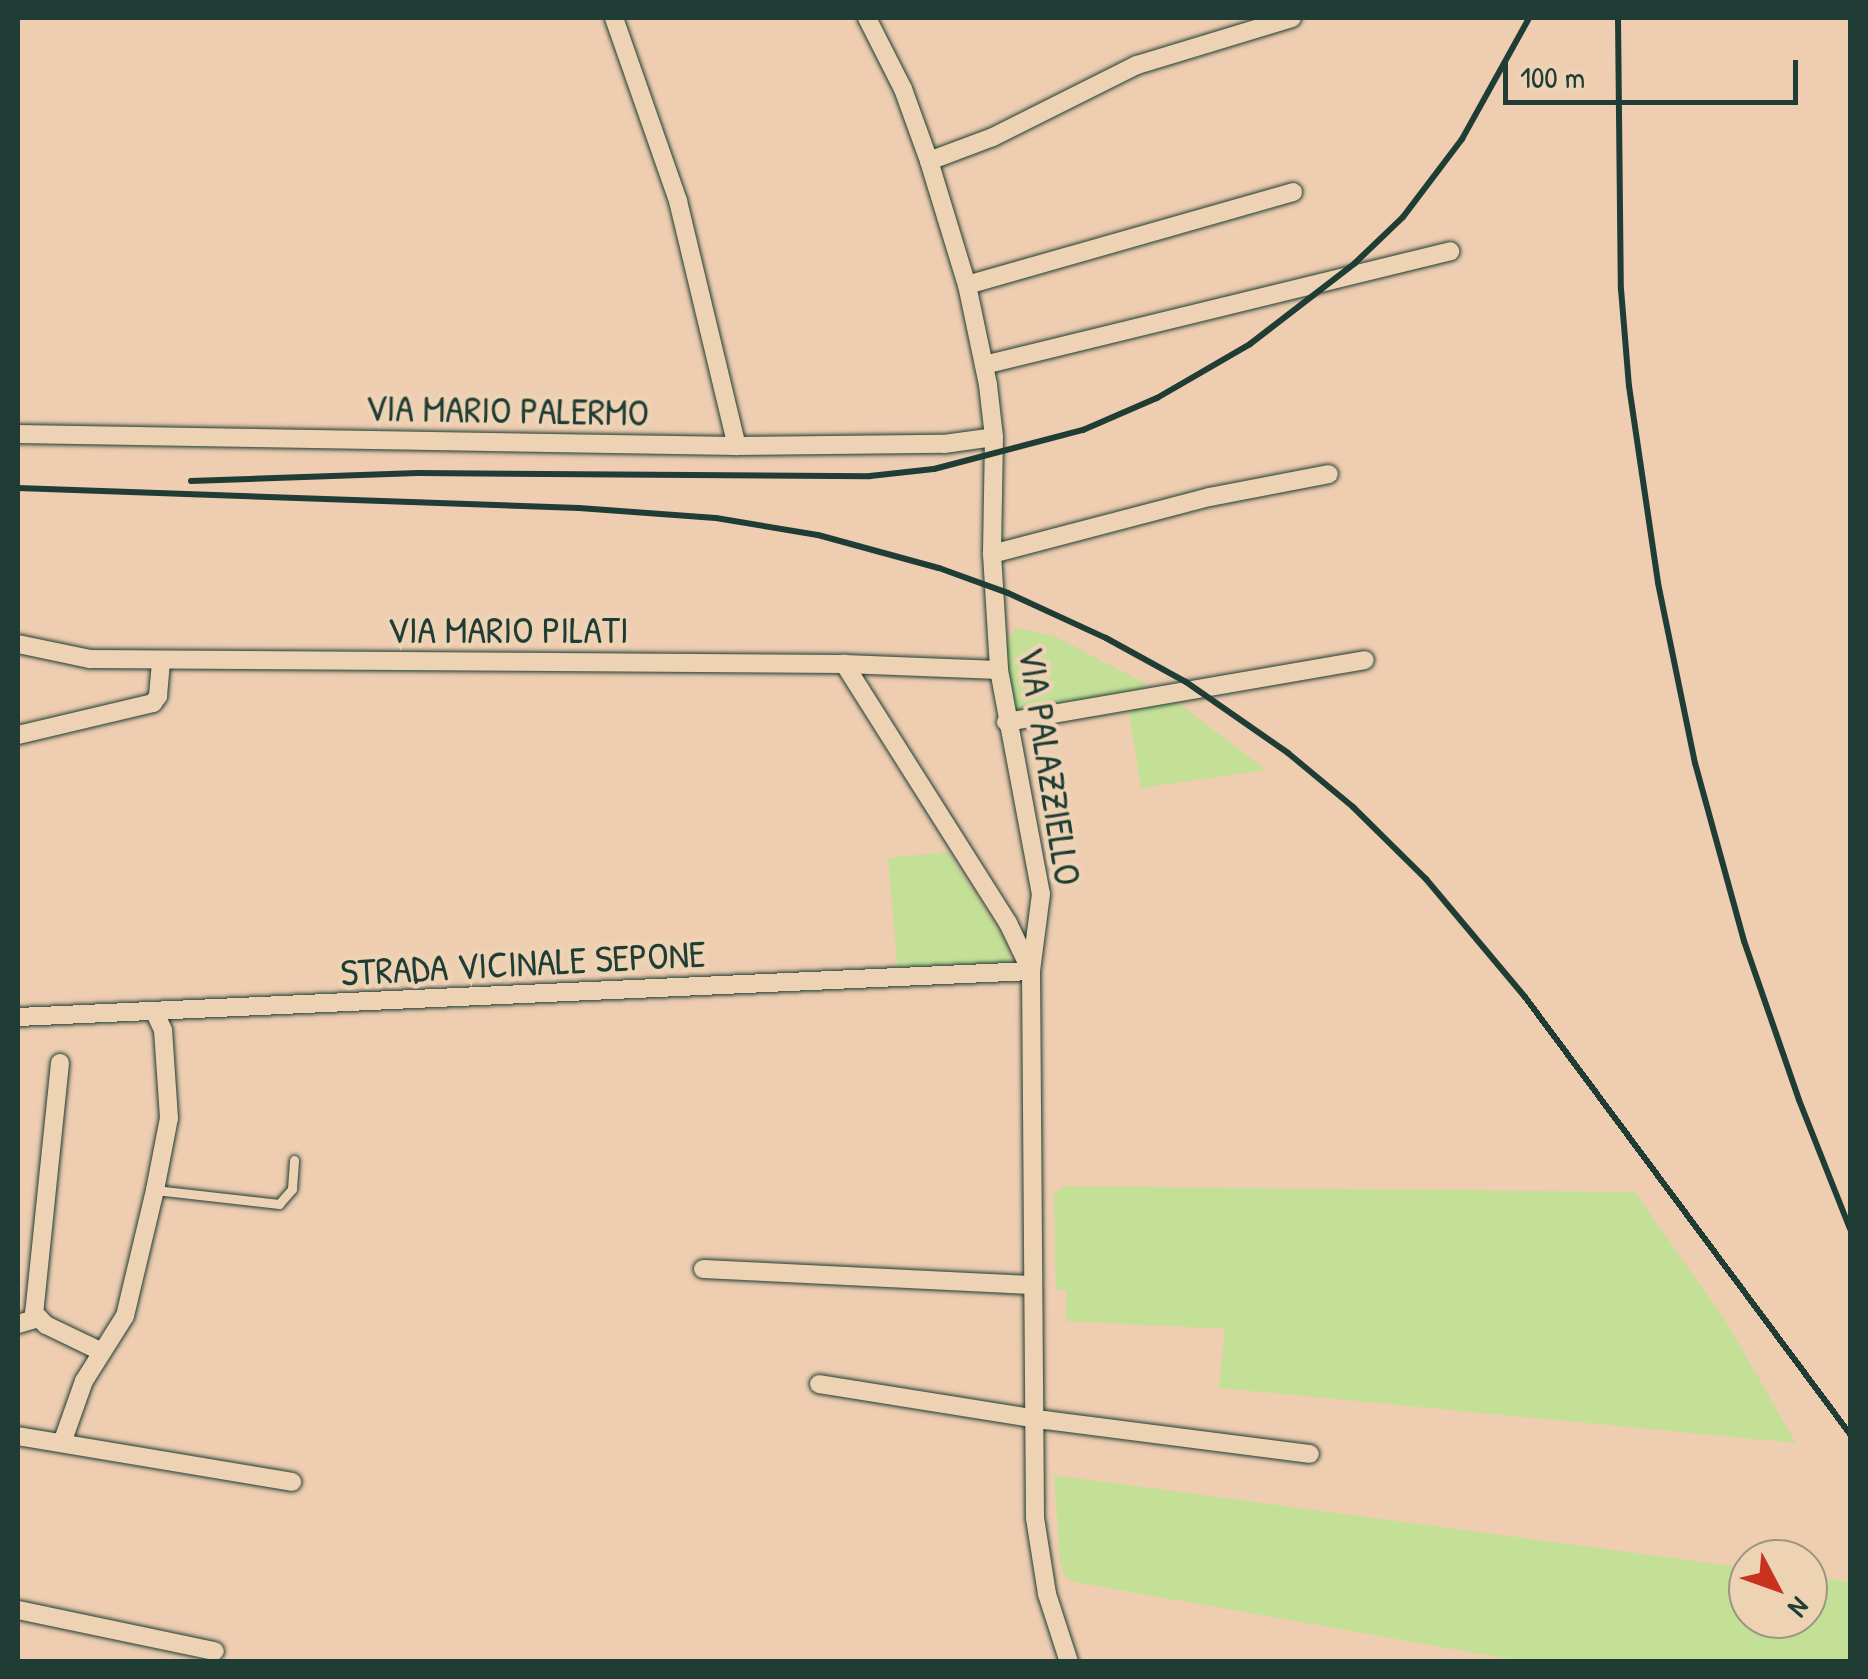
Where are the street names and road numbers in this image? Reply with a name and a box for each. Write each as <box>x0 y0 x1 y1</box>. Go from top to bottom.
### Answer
street label: VIA MARIO PALERMO <box>365 385 649 435</box>
street label: VIA MARIO PILATI <box>387 607 629 653</box>
street label: VIA PALAZZIELLO <box>1009 644 1091 888</box>
street label: STRADA VICINALE SEPONE <box>339 931 707 995</box>

